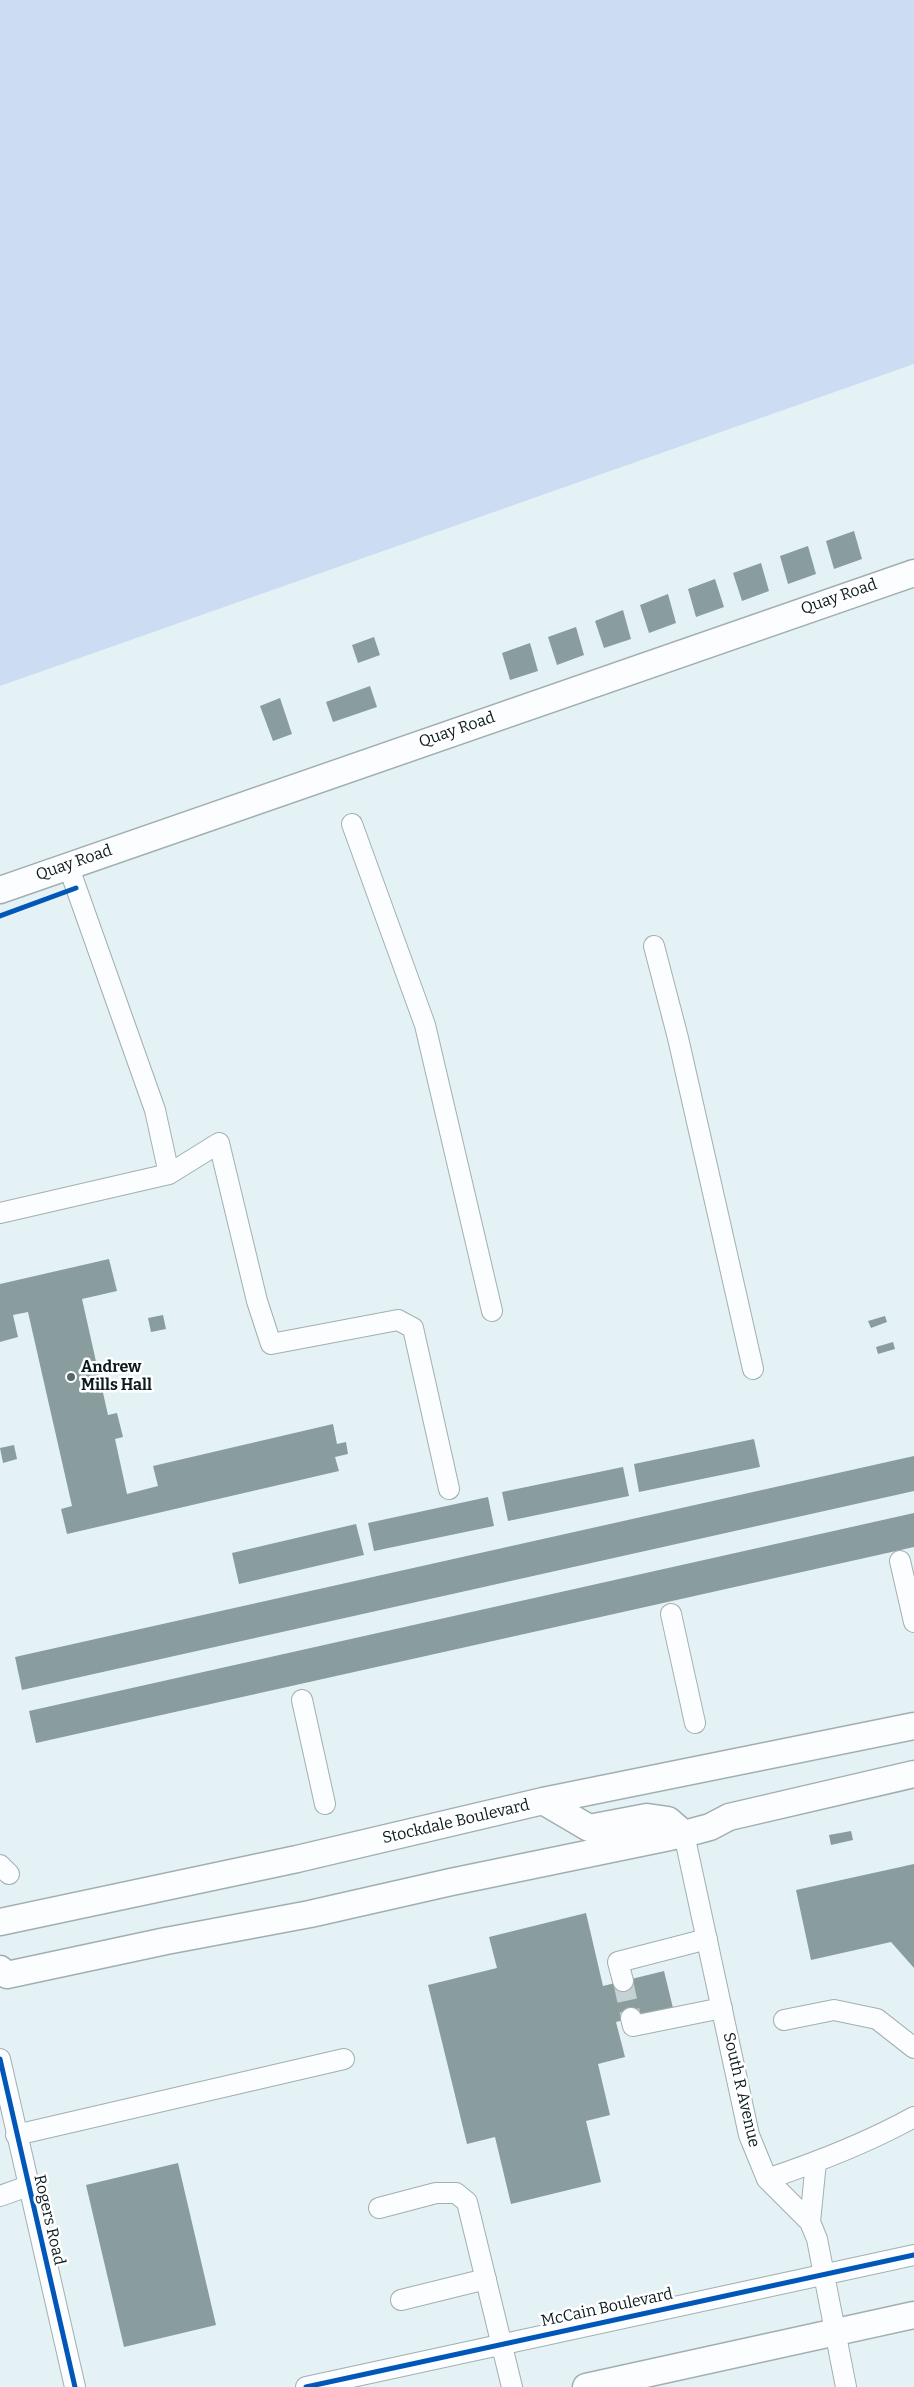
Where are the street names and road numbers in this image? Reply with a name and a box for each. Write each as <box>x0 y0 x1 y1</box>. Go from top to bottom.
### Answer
street label: Quay Road <box>798 575 880 619</box>
street label: Quay Road <box>416 708 498 752</box>
street label: Quay Road <box>33 841 115 885</box>
street label: Stockdale Boulevard <box>381 1796 531 1848</box>
street label: South R Avenue <box>718 2031 764 2149</box>
street label: Rogers Road <box>29 2173 69 2267</box>
street label: McCain Boulevard <box>539 2285 675 2331</box>

